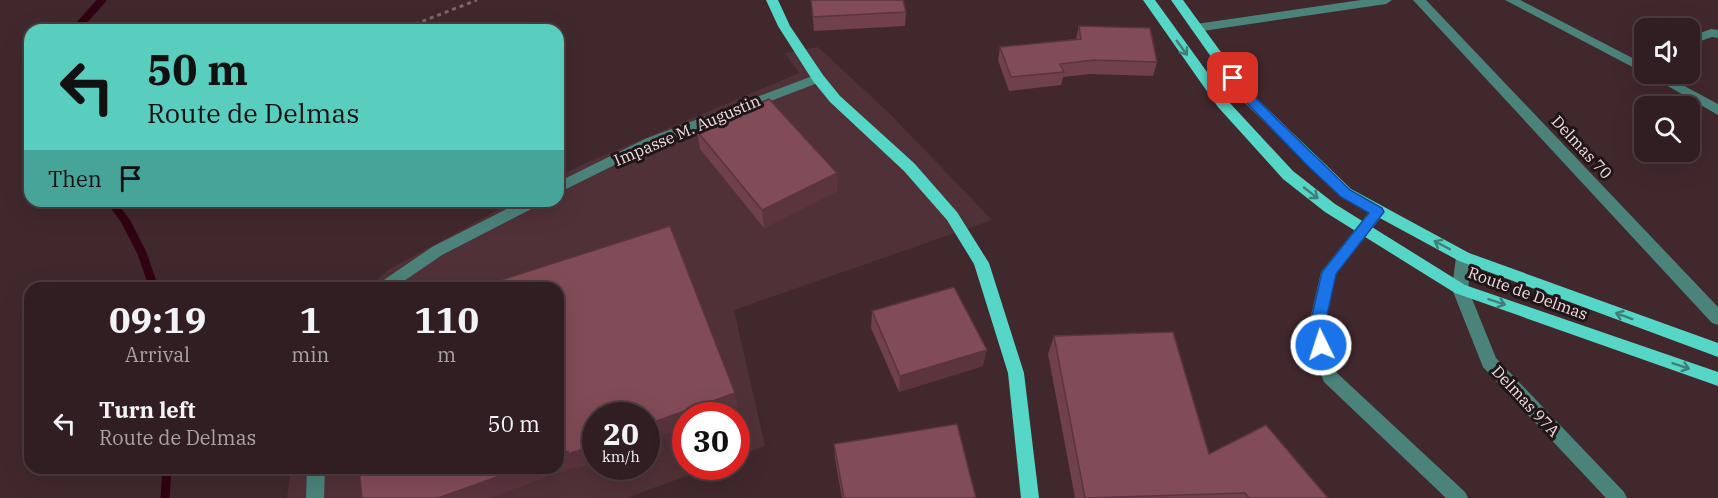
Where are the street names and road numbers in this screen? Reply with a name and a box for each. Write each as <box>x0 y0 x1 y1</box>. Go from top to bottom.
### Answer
street label: Impasse M. Augustin <box>611 90 763 170</box>
street label: Delmas 70 <box>1548 111 1616 183</box>
street label: Route de Delmas <box>1465 262 1591 324</box>
street label: Delmas 97A <box>1488 361 1564 441</box>

